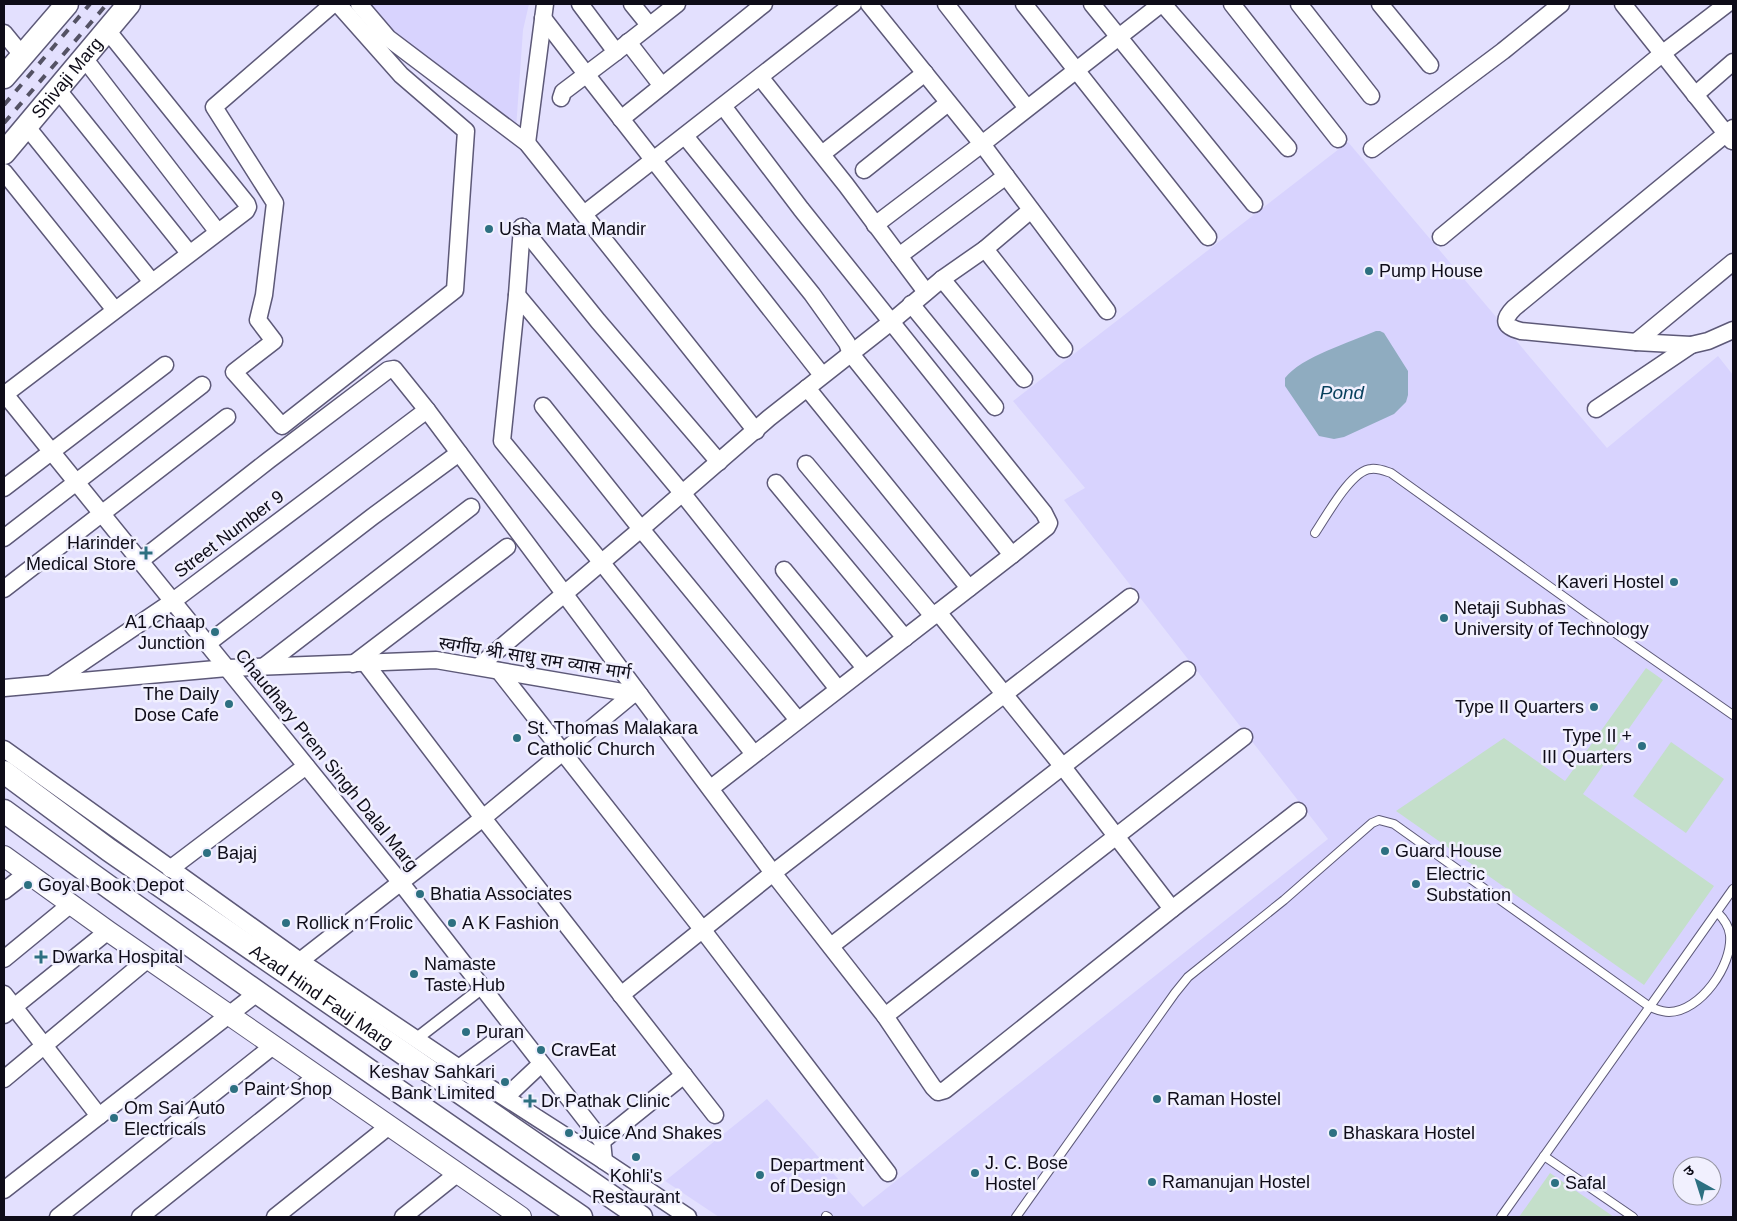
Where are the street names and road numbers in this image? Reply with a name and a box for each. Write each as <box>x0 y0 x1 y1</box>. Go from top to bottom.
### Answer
street label: Shivaji Marg <box>27 34 106 122</box>
street label: Street Number 9 <box>170 486 288 582</box>
street label: स्वर्गीय श्री साधु राम व्यास मार्ग <box>437 632 634 685</box>
street label: Chaudhary Prem Singh Dalal Marg <box>231 645 423 875</box>
street label: Azad Hind Fauj Marg <box>246 941 397 1053</box>

